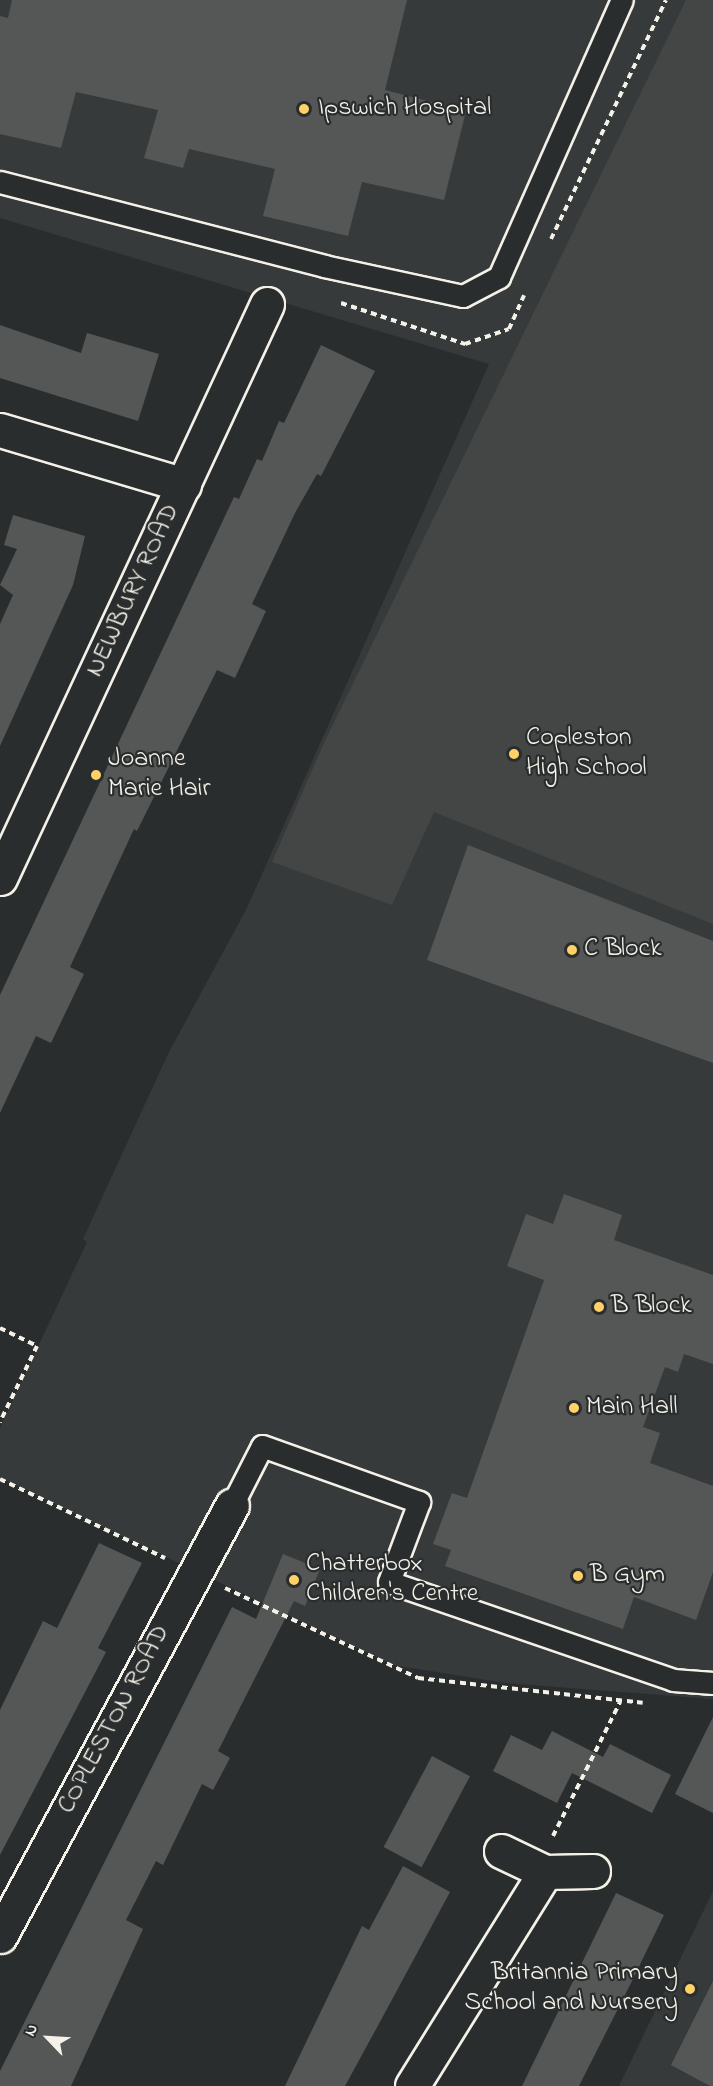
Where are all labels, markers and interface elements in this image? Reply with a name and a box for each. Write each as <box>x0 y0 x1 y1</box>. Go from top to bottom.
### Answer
place label: Ipswich Hospital <box>318 93 491 125</box>
marker: Ipswich Hospital <box>295 100 313 118</box>
street label: NEWBURY ROAD <box>80 500 188 682</box>
place label: Copleston High School <box>526 723 647 784</box>
place label: Joanne Marie Hair <box>108 744 211 806</box>
marker: Copleston High School <box>507 747 521 761</box>
marker: Joanne Marie Hair <box>89 768 103 782</box>
place label: C Block <box>584 934 662 966</box>
marker: C Block <box>565 943 579 957</box>
place label: B Block <box>611 1291 692 1323</box>
marker: B Block <box>592 1300 606 1314</box>
place label: Main Hall <box>586 1392 678 1424</box>
marker: Main Hall <box>567 1401 581 1415</box>
place label: Chatterbox Children's Centre <box>306 1549 478 1610</box>
place label: B Gym <box>590 1560 665 1592</box>
marker: B Gym <box>571 1569 585 1583</box>
marker: Chatterbox Children's Centre <box>287 1573 301 1587</box>
street label: COPLESTON ROAD <box>52 1620 178 1820</box>
place label: Britannia Primary School and Nursery <box>465 1958 678 2020</box>
marker: Britannia Primary School and Nursery <box>683 1982 697 1996</box>
north arrow <box>18 2008 78 2068</box>
text: N <box>19 2020 45 2040</box>

